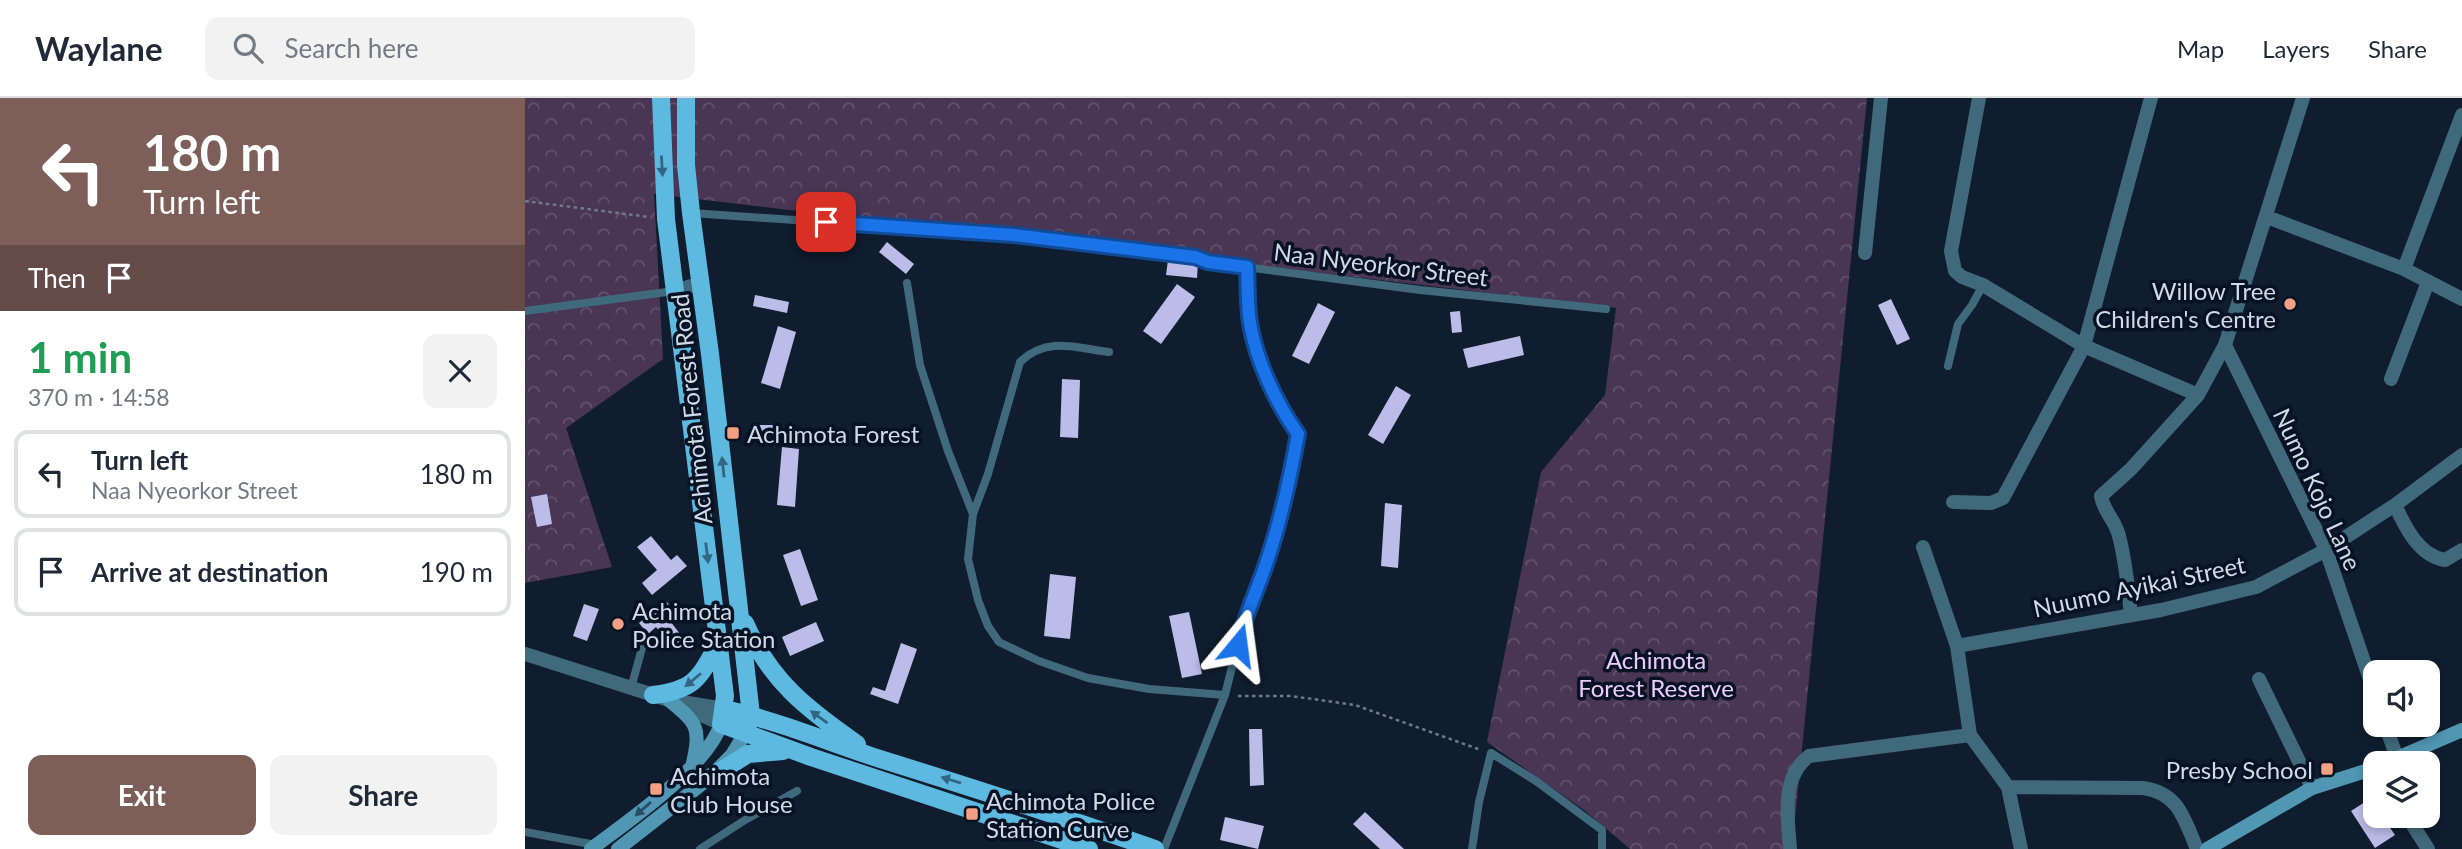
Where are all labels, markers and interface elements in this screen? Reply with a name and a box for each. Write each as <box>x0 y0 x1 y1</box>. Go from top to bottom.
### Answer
search box <box>205 17 695 80</box>
text: Waylane <box>35 28 163 68</box>
icon: search <box>229 29 267 67</box>
text: Search here <box>285 32 419 64</box>
text: Map <box>2177 34 2224 63</box>
text: Layers <box>2262 34 2330 63</box>
text: Share <box>2368 34 2427 63</box>
text: 180 m <box>143 123 281 181</box>
icon: left <box>28 126 119 217</box>
one-way arrow <box>657 155 668 177</box>
text: Turn left <box>143 182 260 221</box>
pin <box>796 192 856 252</box>
icon: arrive <box>807 203 845 241</box>
street label: Naa Nyeorkor Street <box>1272 236 1490 292</box>
icon: arrive <box>100 259 138 297</box>
text: Then <box>28 262 86 294</box>
place label: Willow Tree Children's Centre <box>2095 276 2276 333</box>
street label: Achimota Forest Road <box>664 292 718 526</box>
marker: Willow Tree Children's Centre <box>2282 296 2298 312</box>
text: 1 min <box>28 332 132 382</box>
button: close <box>423 334 497 408</box>
text: 370 m · 14:58 <box>28 383 170 411</box>
street label: Numo Kojo Lane <box>2268 403 2368 575</box>
place label: Achimota Forest <box>747 419 920 448</box>
marker: Achimota Forest <box>725 425 741 441</box>
text: Turn left <box>91 444 188 476</box>
icon: left <box>32 455 70 493</box>
one-way arrow <box>717 456 728 478</box>
text: 180 m <box>420 458 493 490</box>
text: Naa Nyeorkor Street <box>91 476 298 504</box>
one-way arrow <box>702 542 713 564</box>
street label: Nuumo Ayikai Street <box>2030 549 2248 623</box>
icon: arrive <box>32 553 70 591</box>
text: Arrive at destination <box>91 556 328 588</box>
text: 190 m <box>420 556 493 588</box>
place label: Achimota Police Station <box>632 596 776 653</box>
position arrow <box>1201 608 1275 682</box>
marker: Achimota Police Station <box>610 616 626 632</box>
park label: Achimota Forest Reserve <box>1578 645 1734 702</box>
map controls <box>2363 660 2440 828</box>
button: sound <box>2363 660 2440 737</box>
one-way arrow <box>684 672 702 688</box>
one-way arrow <box>809 710 828 724</box>
button: layers <box>2363 751 2440 828</box>
button: Exit <box>28 755 256 835</box>
button: Share <box>270 755 497 835</box>
place label: Presby School <box>2166 755 2313 784</box>
place label: Achimota Club House <box>670 761 793 818</box>
marker: Presby School <box>2319 761 2335 777</box>
one-way arrow <box>941 774 962 785</box>
marker: Achimota Club House <box>648 781 664 797</box>
place label: Achimota Police Station Curve <box>986 786 1155 843</box>
one-way arrow <box>634 801 652 817</box>
marker: Achimota Police Station Curve <box>964 806 980 822</box>

